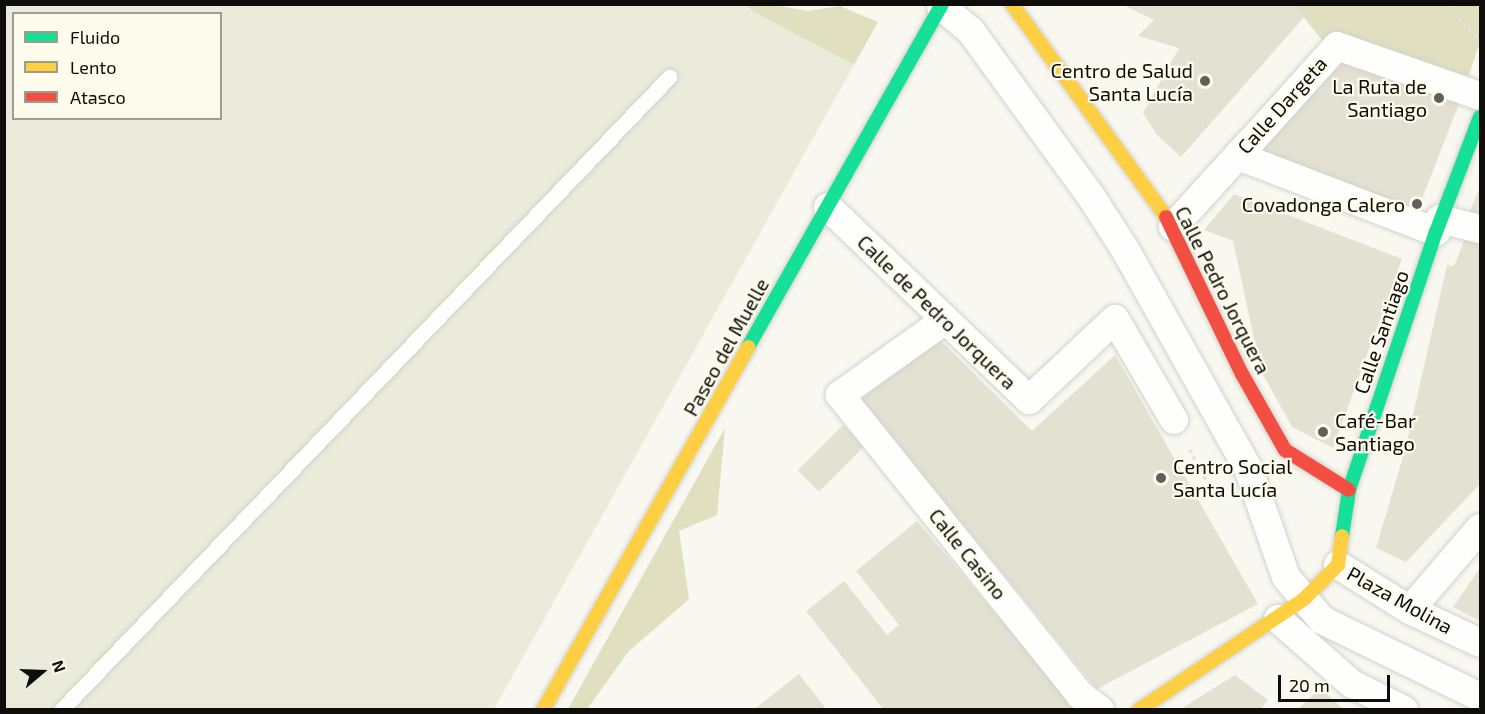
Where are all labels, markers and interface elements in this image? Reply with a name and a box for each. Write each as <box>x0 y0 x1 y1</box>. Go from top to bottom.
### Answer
legend <box>12 12 222 120</box>
text: Fluido <box>70 26 120 48</box>
street label: Calle Dargeta <box>1232 52 1332 158</box>
text: Lento <box>70 56 116 78</box>
place label: Centro de Salud Santa Lucía <box>1050 58 1193 105</box>
marker: Centro de Salud Santa Lucía <box>1198 74 1212 88</box>
place label: La Ruta de Santiago <box>1332 74 1427 121</box>
text: Atasco <box>70 86 126 108</box>
marker: La Ruta de Santiago <box>1432 91 1446 105</box>
place label: Covadonga Calero <box>1242 192 1405 216</box>
marker: Covadonga Calero <box>1410 197 1424 211</box>
street label: Calle Pedro Jorquera <box>1170 202 1276 378</box>
street label: Calle de Pedro Jorquera <box>852 230 1022 394</box>
street label: Calle Santiago <box>1349 267 1413 397</box>
street label: Paseo del Muelle <box>678 274 774 420</box>
place label: Café-Bar Santiago <box>1335 408 1416 455</box>
marker: Café-Bar Santiago <box>1316 425 1330 439</box>
place label: Centro Social Santa Lucía <box>1173 454 1292 501</box>
marker: Centro Social Santa Lucía <box>1154 471 1168 485</box>
street label: Calle Casino <box>924 504 1012 604</box>
street label: Plaza Molina <box>1343 561 1457 639</box>
north arrow <box>12 642 72 702</box>
text: N <box>49 657 70 675</box>
scale bar <box>1281 663 1394 701</box>
text: 20 m <box>1289 674 1330 696</box>

